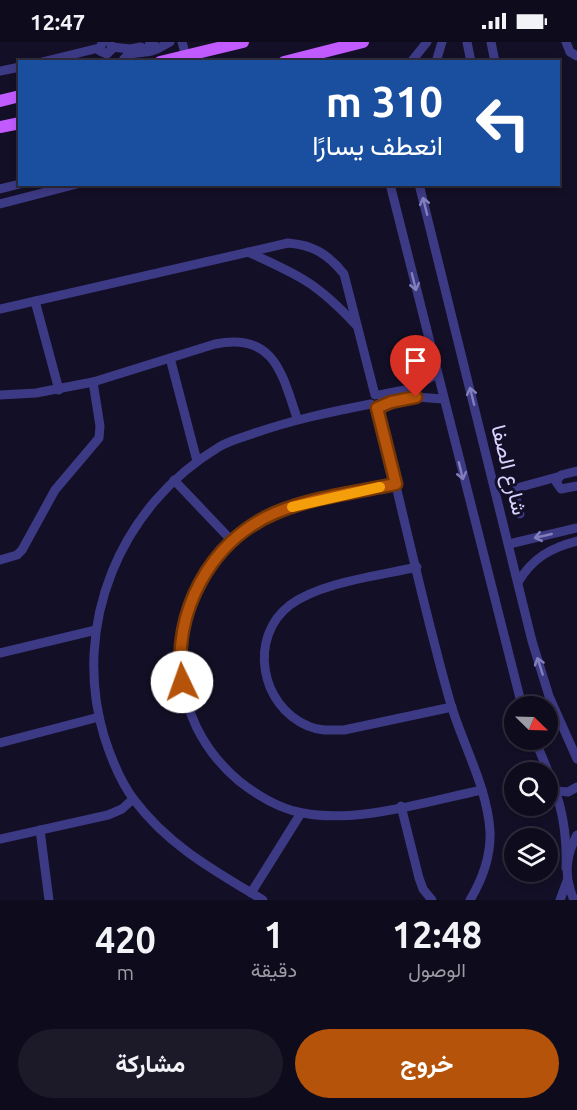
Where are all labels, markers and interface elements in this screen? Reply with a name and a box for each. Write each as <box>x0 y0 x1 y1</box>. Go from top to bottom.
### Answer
text: 12:47 <box>30 9 85 34</box>
text: 310 m <box>326 78 443 125</box>
icon: left <box>464 84 542 162</box>
text: انعطف يسارًا <box>312 130 443 160</box>
one-way arrow <box>418 197 430 216</box>
one-way arrow <box>409 272 421 291</box>
pin <box>390 335 441 397</box>
icon: arrive <box>399 344 432 377</box>
one-way arrow <box>465 386 477 405</box>
street label: شارع الصفا <box>484 422 533 518</box>
one-way arrow <box>456 462 468 481</box>
one-way arrow <box>534 531 553 543</box>
position arrow <box>150 650 214 714</box>
one-way arrow <box>534 657 545 676</box>
north arrow <box>504 696 558 750</box>
map controls <box>504 696 558 882</box>
button: search <box>504 762 558 816</box>
button: layers <box>504 828 558 882</box>
text: 1 <box>264 914 284 955</box>
text: 12:48 <box>392 914 482 955</box>
text: 420 <box>95 919 156 960</box>
text: دقيقة <box>251 958 297 981</box>
text: الوصول <box>408 958 466 981</box>
text: m <box>117 961 134 984</box>
button: مشاركة <box>18 1029 283 1098</box>
button: خروج <box>295 1029 559 1098</box>

